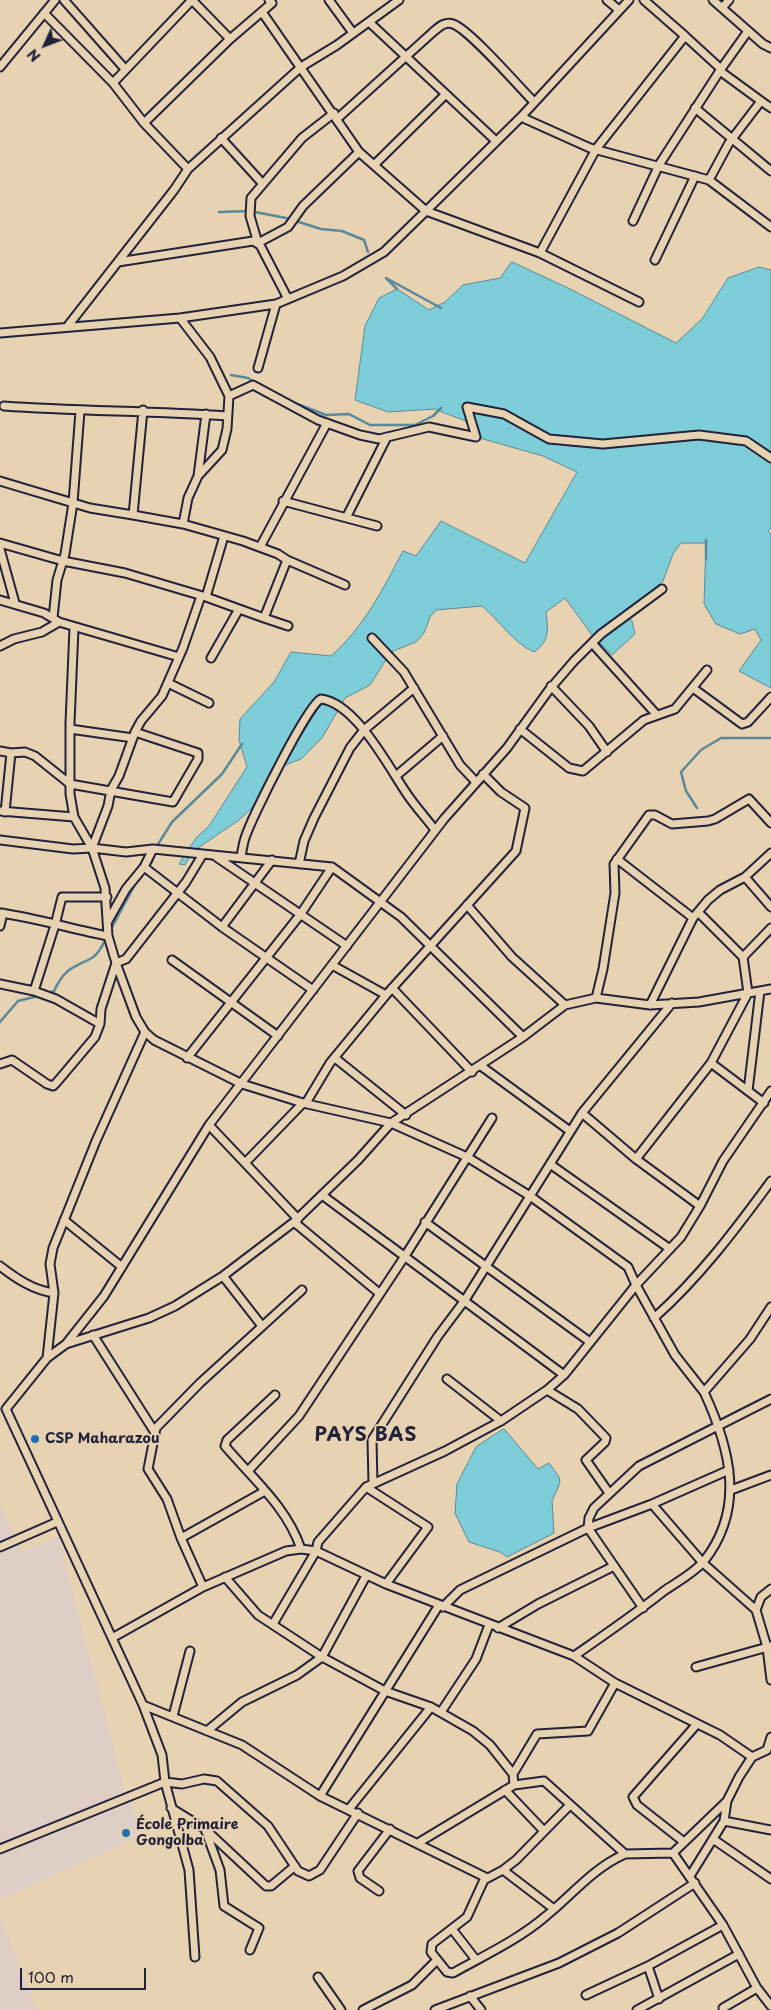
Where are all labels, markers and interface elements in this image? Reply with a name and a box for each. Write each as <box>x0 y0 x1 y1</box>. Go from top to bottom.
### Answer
north arrow <box>20 20 70 70</box>
text: N <box>22 44 45 67</box>
district label: PAYS BAS <box>313 1425 419 1447</box>
place label: CSP Maharazou <box>45 1431 159 1447</box>
marker: CSP Maharazou <box>29 1433 41 1445</box>
place label: École Primaire Gongolba <box>136 1817 238 1850</box>
marker: École Primaire Gongolba <box>120 1827 132 1839</box>
scale bar <box>22 1958 149 1990</box>
text: 100 m <box>28 1965 74 1988</box>

